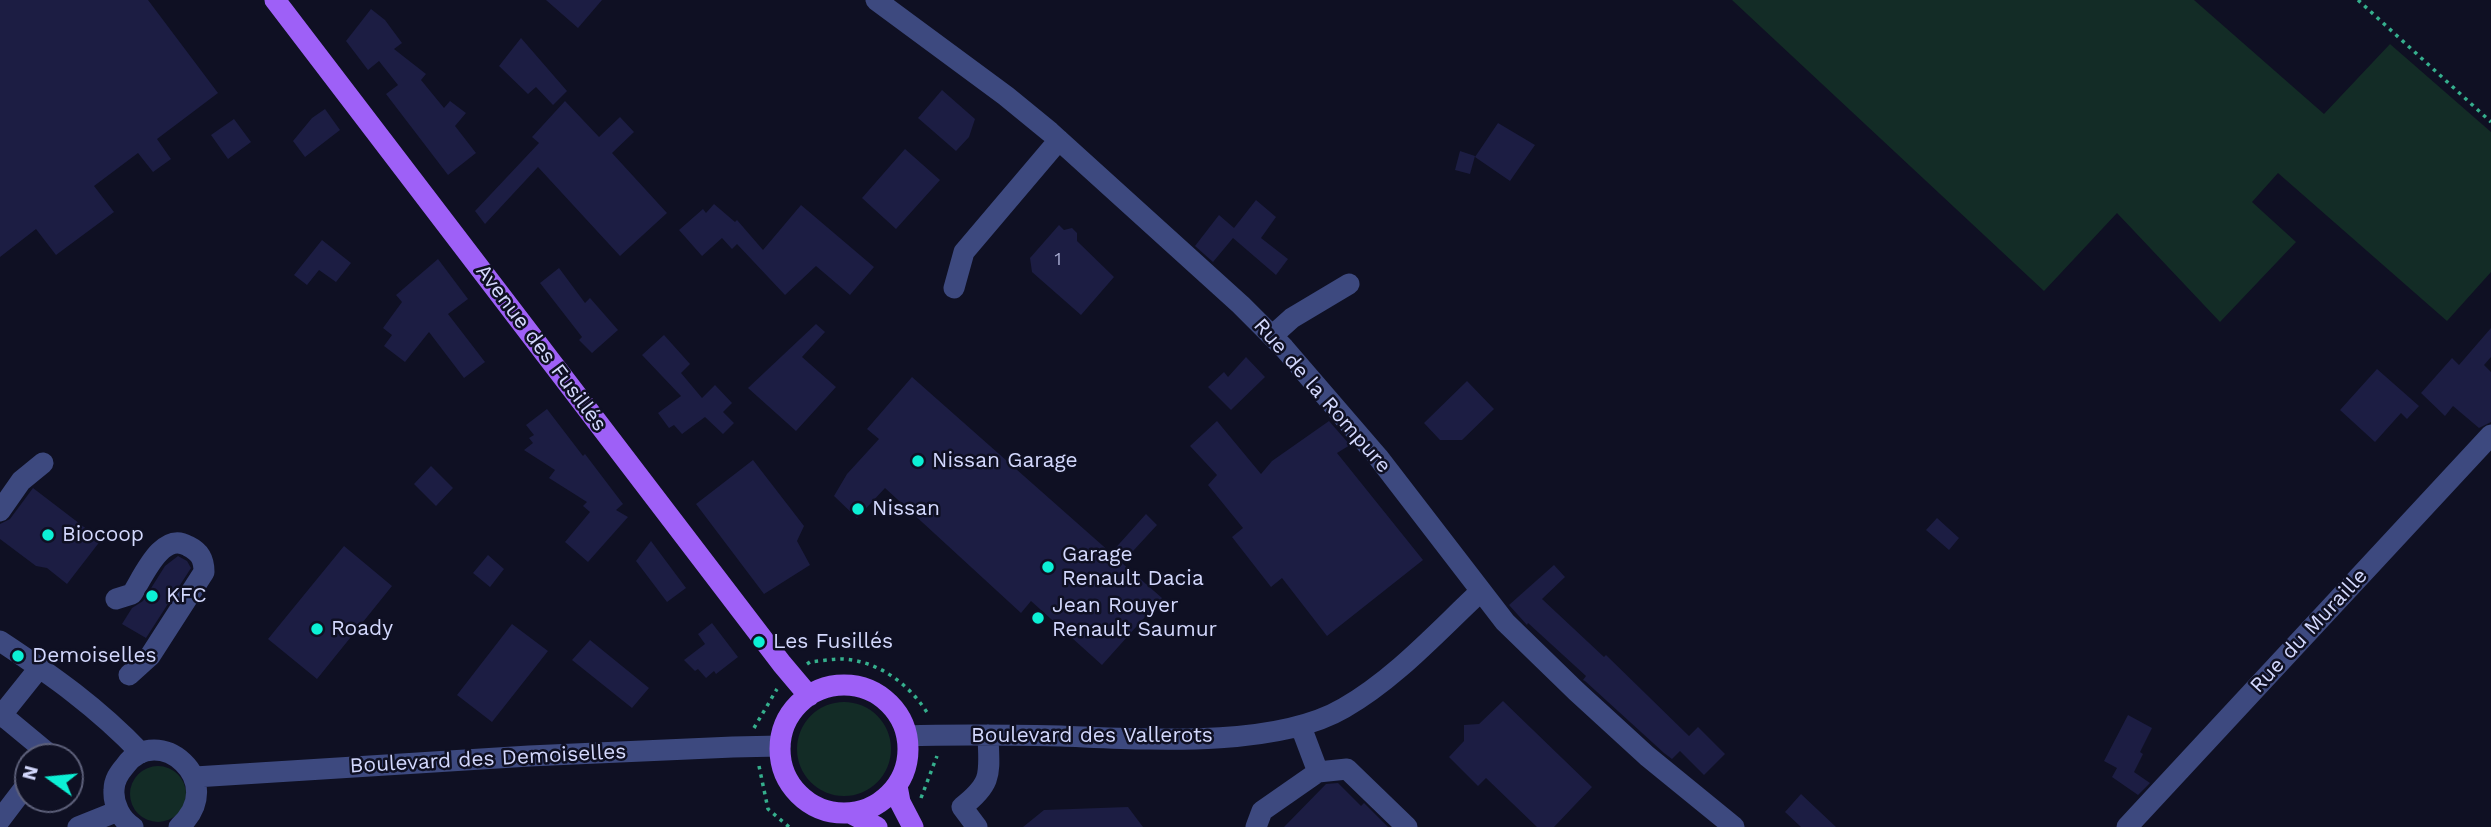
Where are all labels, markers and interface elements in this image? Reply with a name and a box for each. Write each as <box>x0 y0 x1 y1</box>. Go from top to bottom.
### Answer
house number: 1 <box>1054 249 1062 271</box>
street label: Avenue des Fusillés <box>470 260 612 436</box>
street label: Rue de la Rompure <box>1248 314 1396 478</box>
place label: Nissan Garage <box>932 448 1078 474</box>
marker: Nissan Garage <box>910 453 926 469</box>
place label: Nissan <box>872 496 940 522</box>
marker: Nissan <box>850 501 866 517</box>
place label: Biocoop <box>62 522 144 548</box>
marker: Biocoop <box>40 527 56 543</box>
place label: Garage Renault Dacia <box>1062 542 1204 592</box>
marker: Garage Renault Dacia <box>1040 559 1056 575</box>
street label: Rue du Muraille <box>2245 564 2373 698</box>
place label: KFC <box>166 583 207 609</box>
marker: KFC <box>144 588 160 604</box>
place label: Jean Rouyer Renault Saumur <box>1052 593 1217 643</box>
marker: Jean Rouyer Renault Saumur <box>1030 610 1046 626</box>
place label: Roady <box>331 616 393 642</box>
marker: Roady <box>309 621 325 637</box>
place label: Les Fusillés <box>773 629 893 655</box>
marker: Les Fusillés <box>751 634 767 650</box>
place label: Demoiselles <box>32 643 157 669</box>
marker: Demoiselles <box>10 648 26 664</box>
street label: Boulevard des Vallerots <box>971 723 1213 749</box>
street label: Boulevard des Demoiselles <box>349 739 627 779</box>
north arrow <box>14 743 84 813</box>
text: N <box>17 763 43 783</box>

